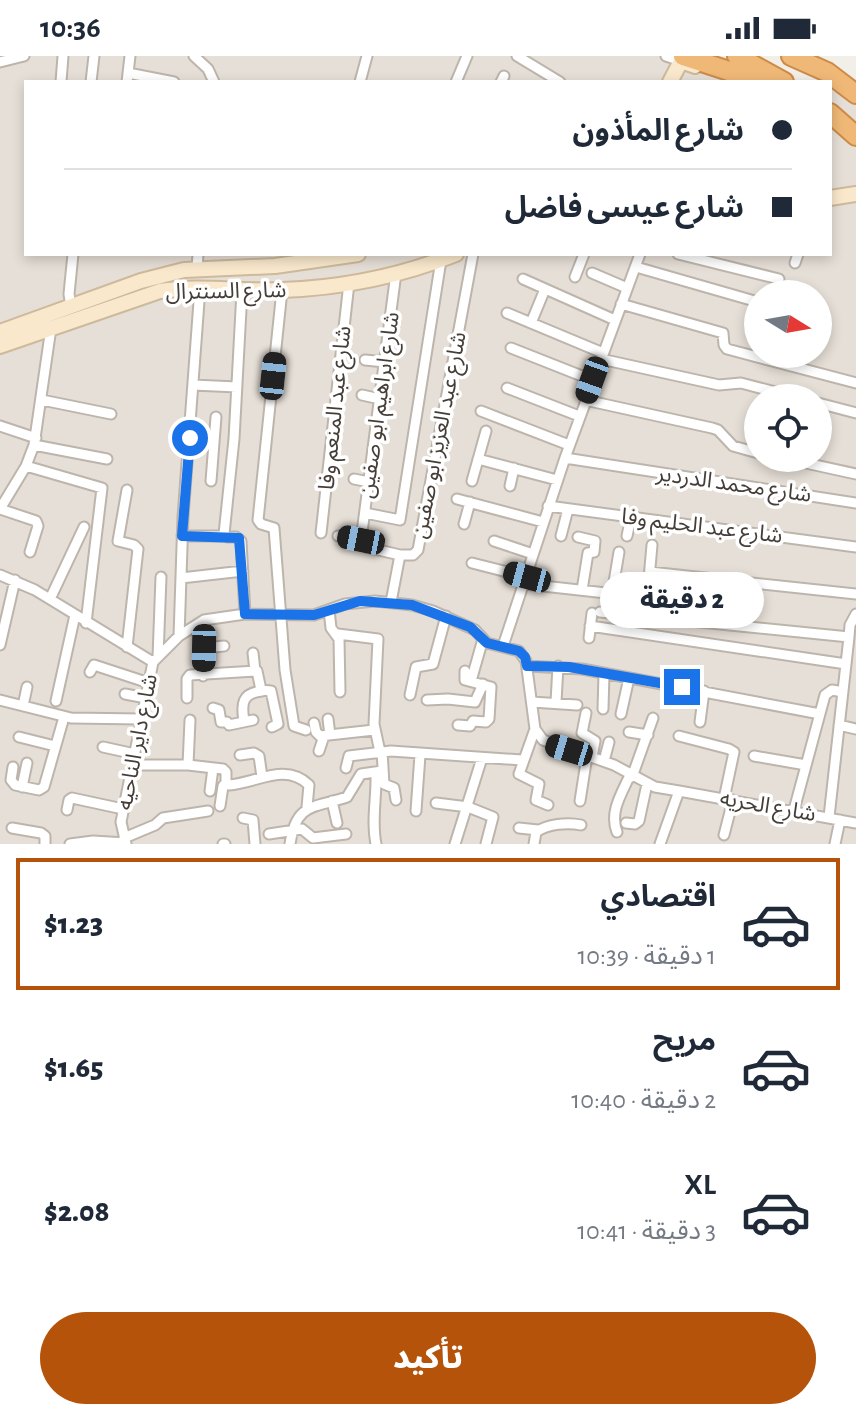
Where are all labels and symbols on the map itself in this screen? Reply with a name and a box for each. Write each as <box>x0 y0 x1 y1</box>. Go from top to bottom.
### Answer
street label: شارع السنترال <box>166 279 287 308</box>
north arrow <box>744 280 832 368</box>
street label: شارع ابراهيم ابو صفين <box>355 310 408 500</box>
street label: شارع عبد المنعم وفا <box>315 325 360 492</box>
street label: شارع عبد العزيز ابو صفين <box>408 330 475 541</box>
car <box>259 351 287 401</box>
car <box>573 353 611 407</box>
route start <box>172 420 208 456</box>
street label: شارع محمد الدردير <box>654 462 813 511</box>
street label: شارع عبد الحليم وفا <box>620 505 784 552</box>
car <box>335 524 387 556</box>
car <box>501 559 553 595</box>
callout: 2 دقيقة <box>600 571 764 627</box>
car <box>192 624 216 672</box>
route end <box>664 669 700 705</box>
street label: شارع داير الناحيه <box>113 672 166 813</box>
car <box>543 732 595 768</box>
street label: شارع الحريه <box>718 787 818 830</box>

